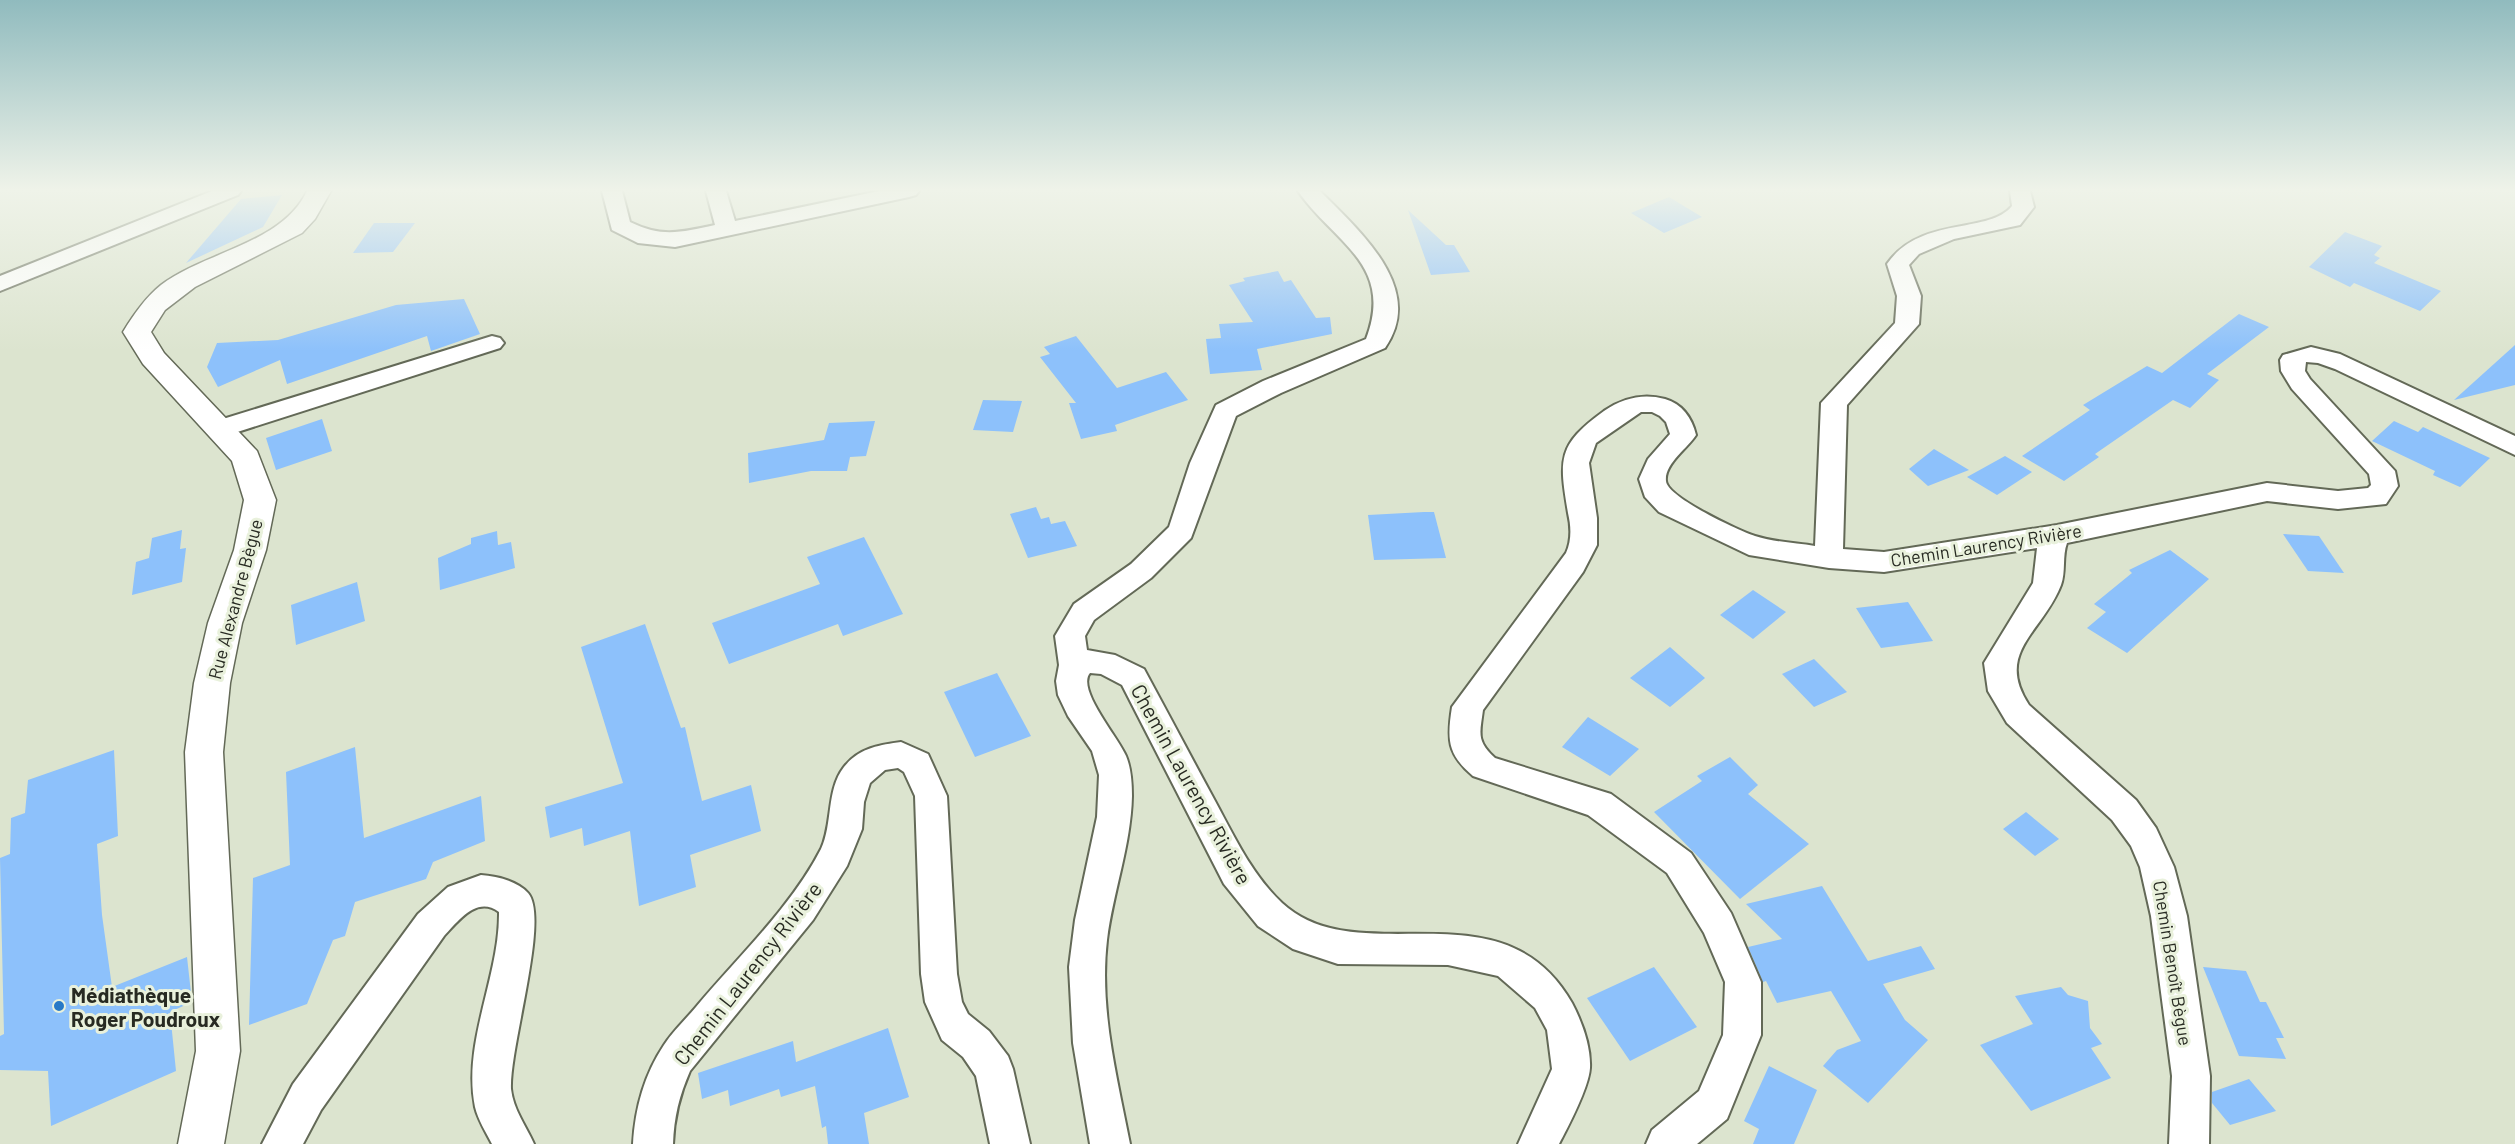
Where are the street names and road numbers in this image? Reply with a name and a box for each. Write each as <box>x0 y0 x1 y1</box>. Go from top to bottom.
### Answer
street label: Rue Alexandre Bègue <box>203 517 267 681</box>
street label: Chemin Laurency Rivière <box>1889 519 2083 571</box>
street label: Chemin Laurency Rivière <box>1126 679 1258 889</box>
street label: Chemin Laurency Rivière <box>668 877 826 1069</box>
street label: Chemin Benoît Bègue <box>2149 879 2197 1047</box>

